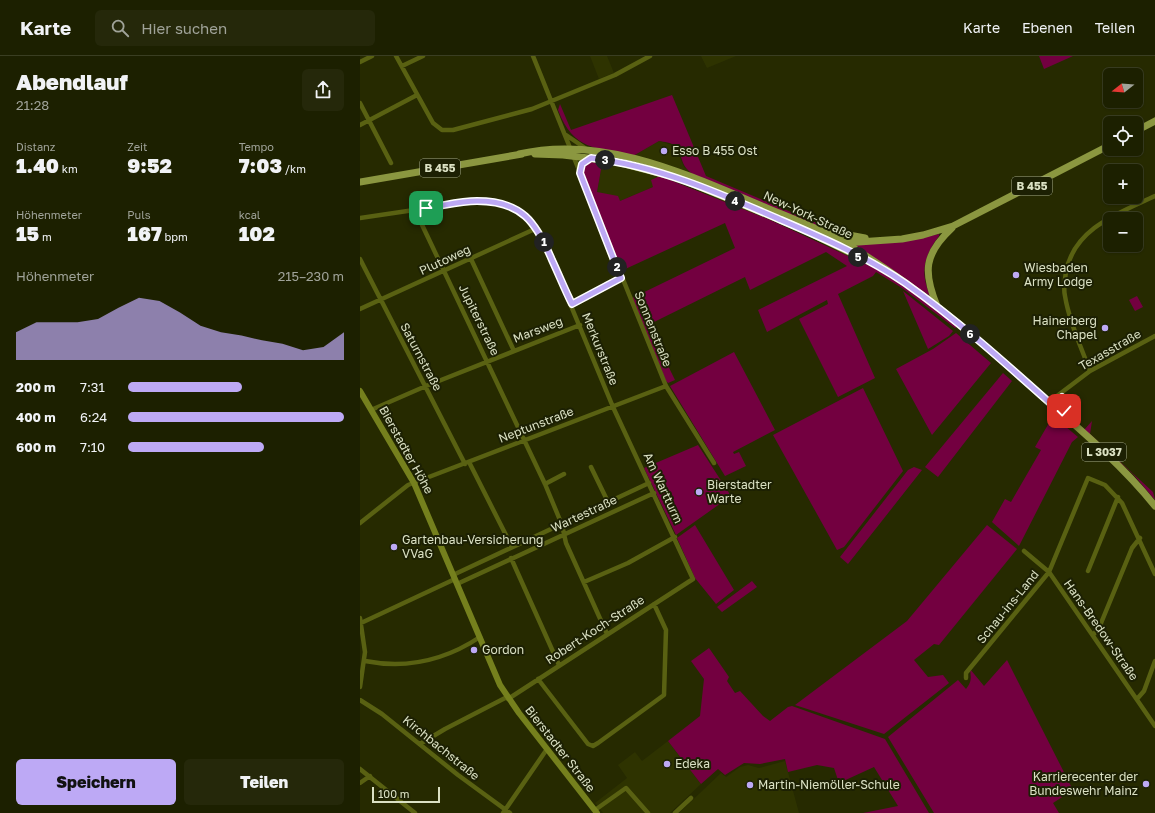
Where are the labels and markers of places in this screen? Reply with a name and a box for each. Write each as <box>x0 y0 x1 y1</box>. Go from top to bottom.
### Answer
place label: Esso B 455 Ost <box>672 143 758 158</box>
marker: Esso B 455 Ost <box>659 146 669 156</box>
pin: 3 <box>595 150 615 170</box>
pin <box>409 191 443 225</box>
pin: 4 <box>725 191 745 211</box>
pin: 1 <box>534 232 554 252</box>
pin: 5 <box>848 247 868 267</box>
pin: 2 <box>607 257 627 277</box>
place label: Wiesbaden Army Lodge <box>1024 260 1093 289</box>
marker: Wiesbaden Army Lodge <box>1011 270 1021 280</box>
place label: Hainerberg Chapel <box>1033 313 1097 342</box>
marker: Hainerberg Chapel <box>1100 323 1110 333</box>
pin: 6 <box>960 324 980 344</box>
pin <box>1047 394 1081 428</box>
place label: Bierstadter Warte <box>707 477 772 506</box>
marker: Bierstadter Warte <box>694 487 704 497</box>
place label: Gartenbau-Versicherung VVaG <box>402 532 543 561</box>
marker: Gartenbau-Versicherung VVaG <box>389 542 399 552</box>
place label: Gordon <box>482 642 524 657</box>
marker: Gordon <box>469 645 479 655</box>
place label: Edeka <box>675 756 710 771</box>
marker: Edeka <box>662 759 672 769</box>
place label: Karrierecenter der Bundeswehr Mainz <box>1029 769 1138 798</box>
place label: Martin-Niemöller-Schule <box>758 777 900 792</box>
marker: Karrierecenter der Bundeswehr Mainz <box>1141 779 1151 789</box>
marker: Martin-Niemöller-Schule <box>745 780 755 790</box>

